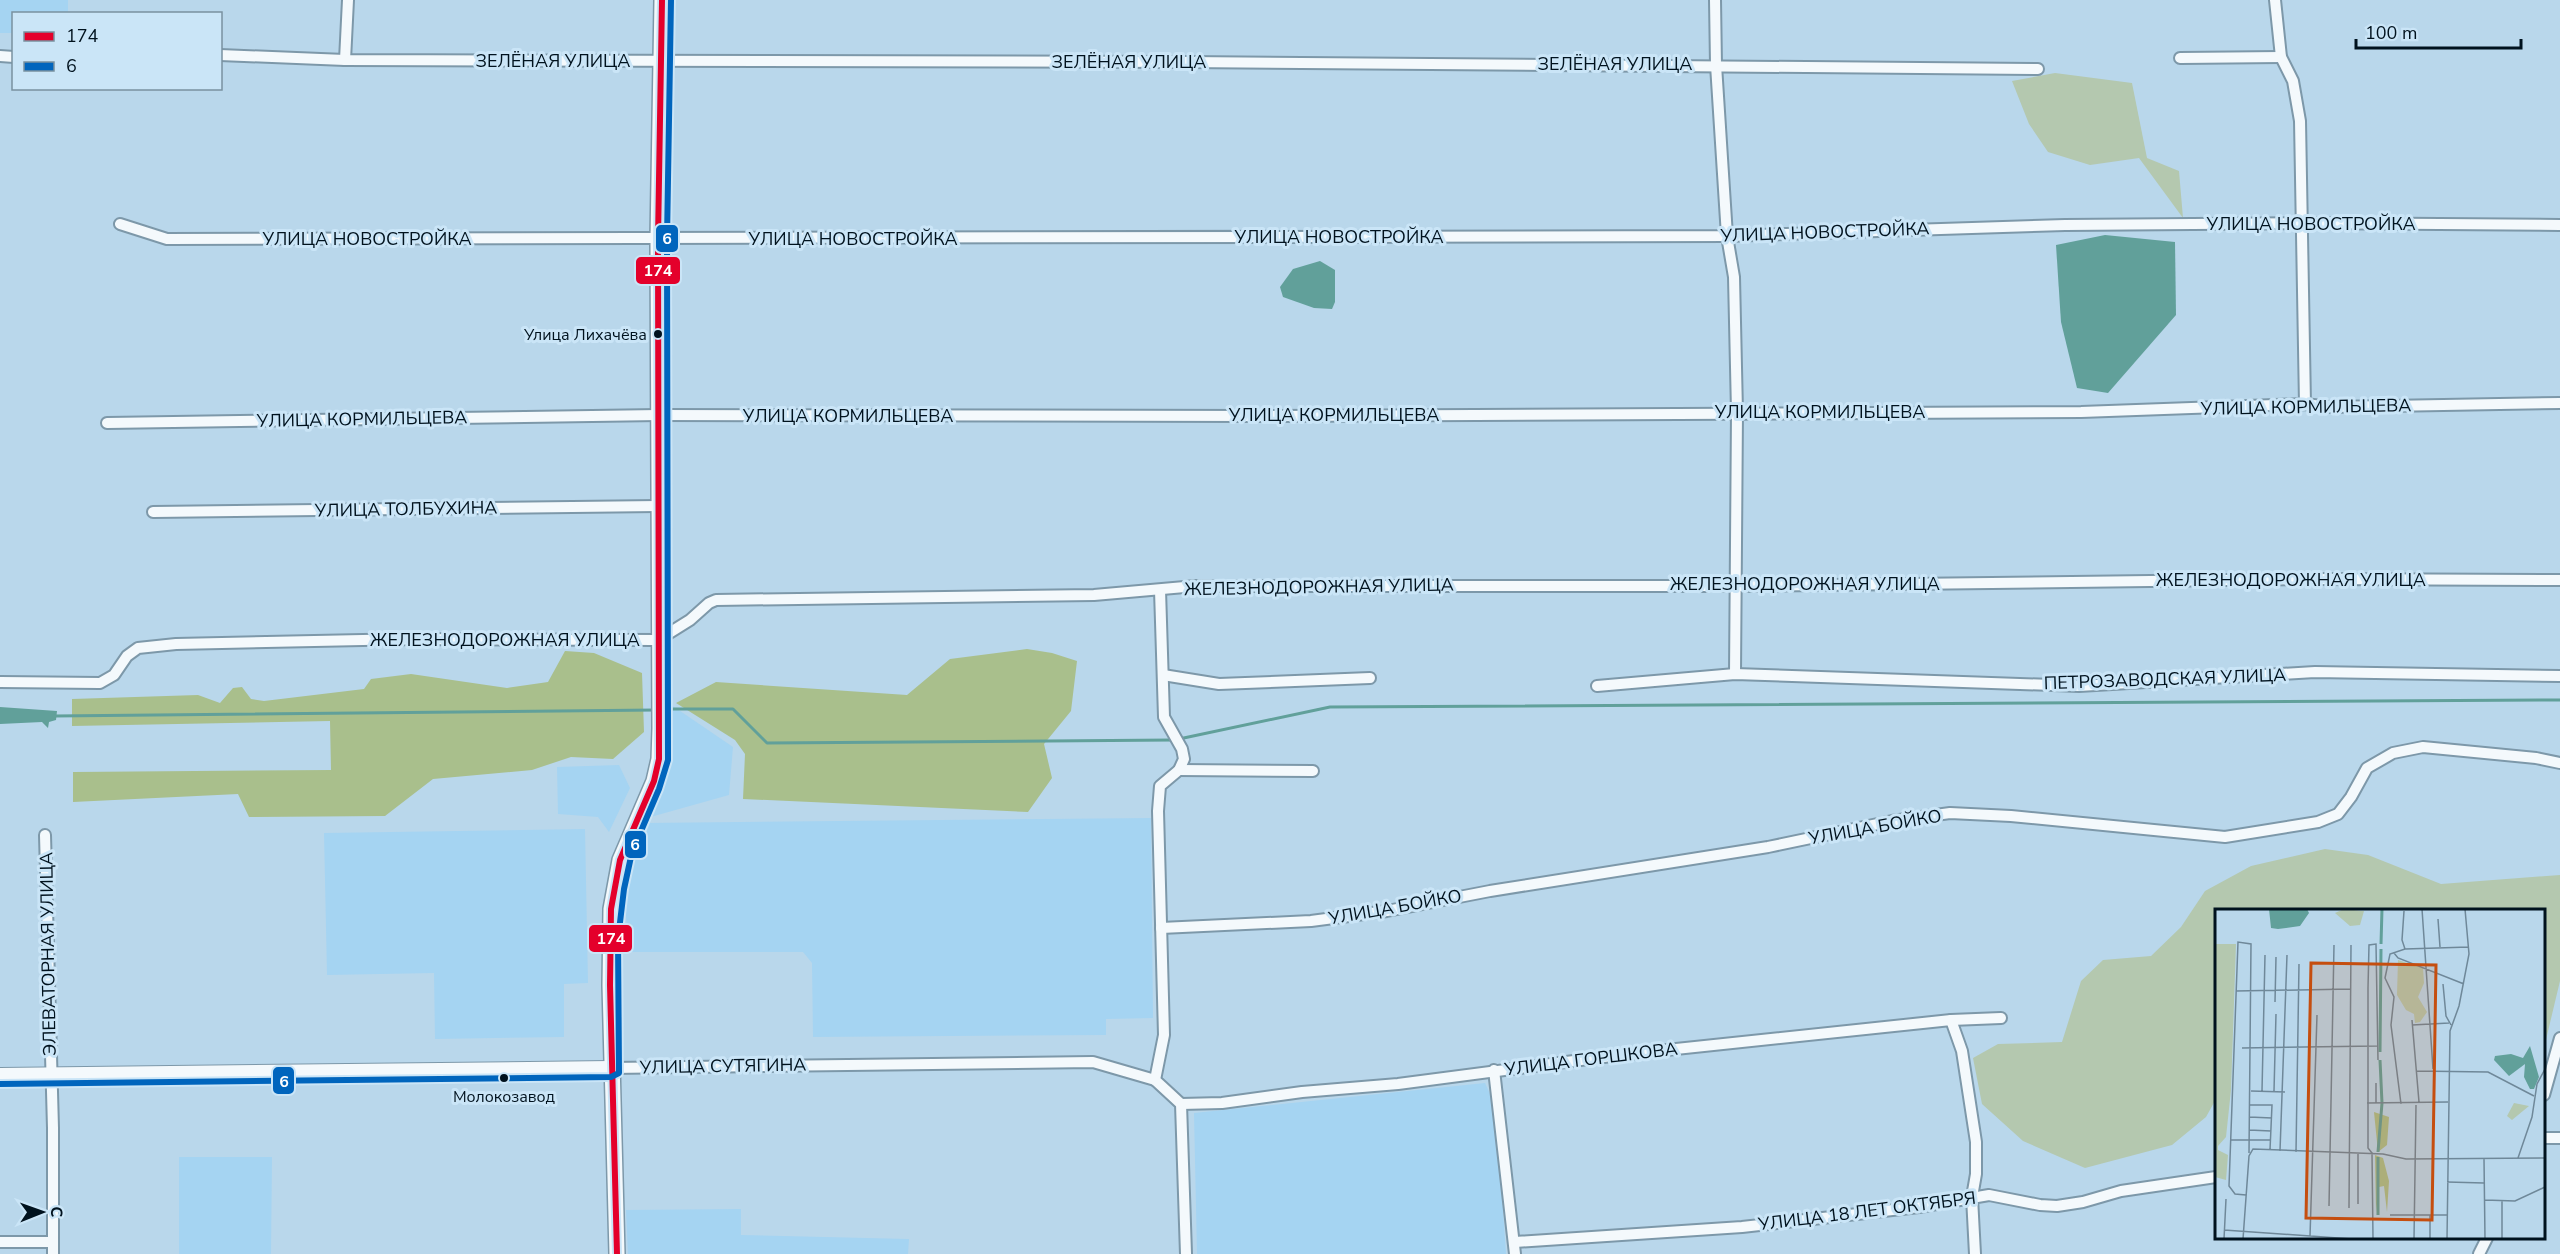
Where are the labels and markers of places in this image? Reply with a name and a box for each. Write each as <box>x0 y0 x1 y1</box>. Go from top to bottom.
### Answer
place label: Улица Лихачёва <box>523 324 647 346</box>
marker: Улица Лихачёва <box>652 328 664 340</box>
marker: Молокозавод <box>498 1072 510 1084</box>
place label: Молокозавод <box>453 1086 556 1108</box>

